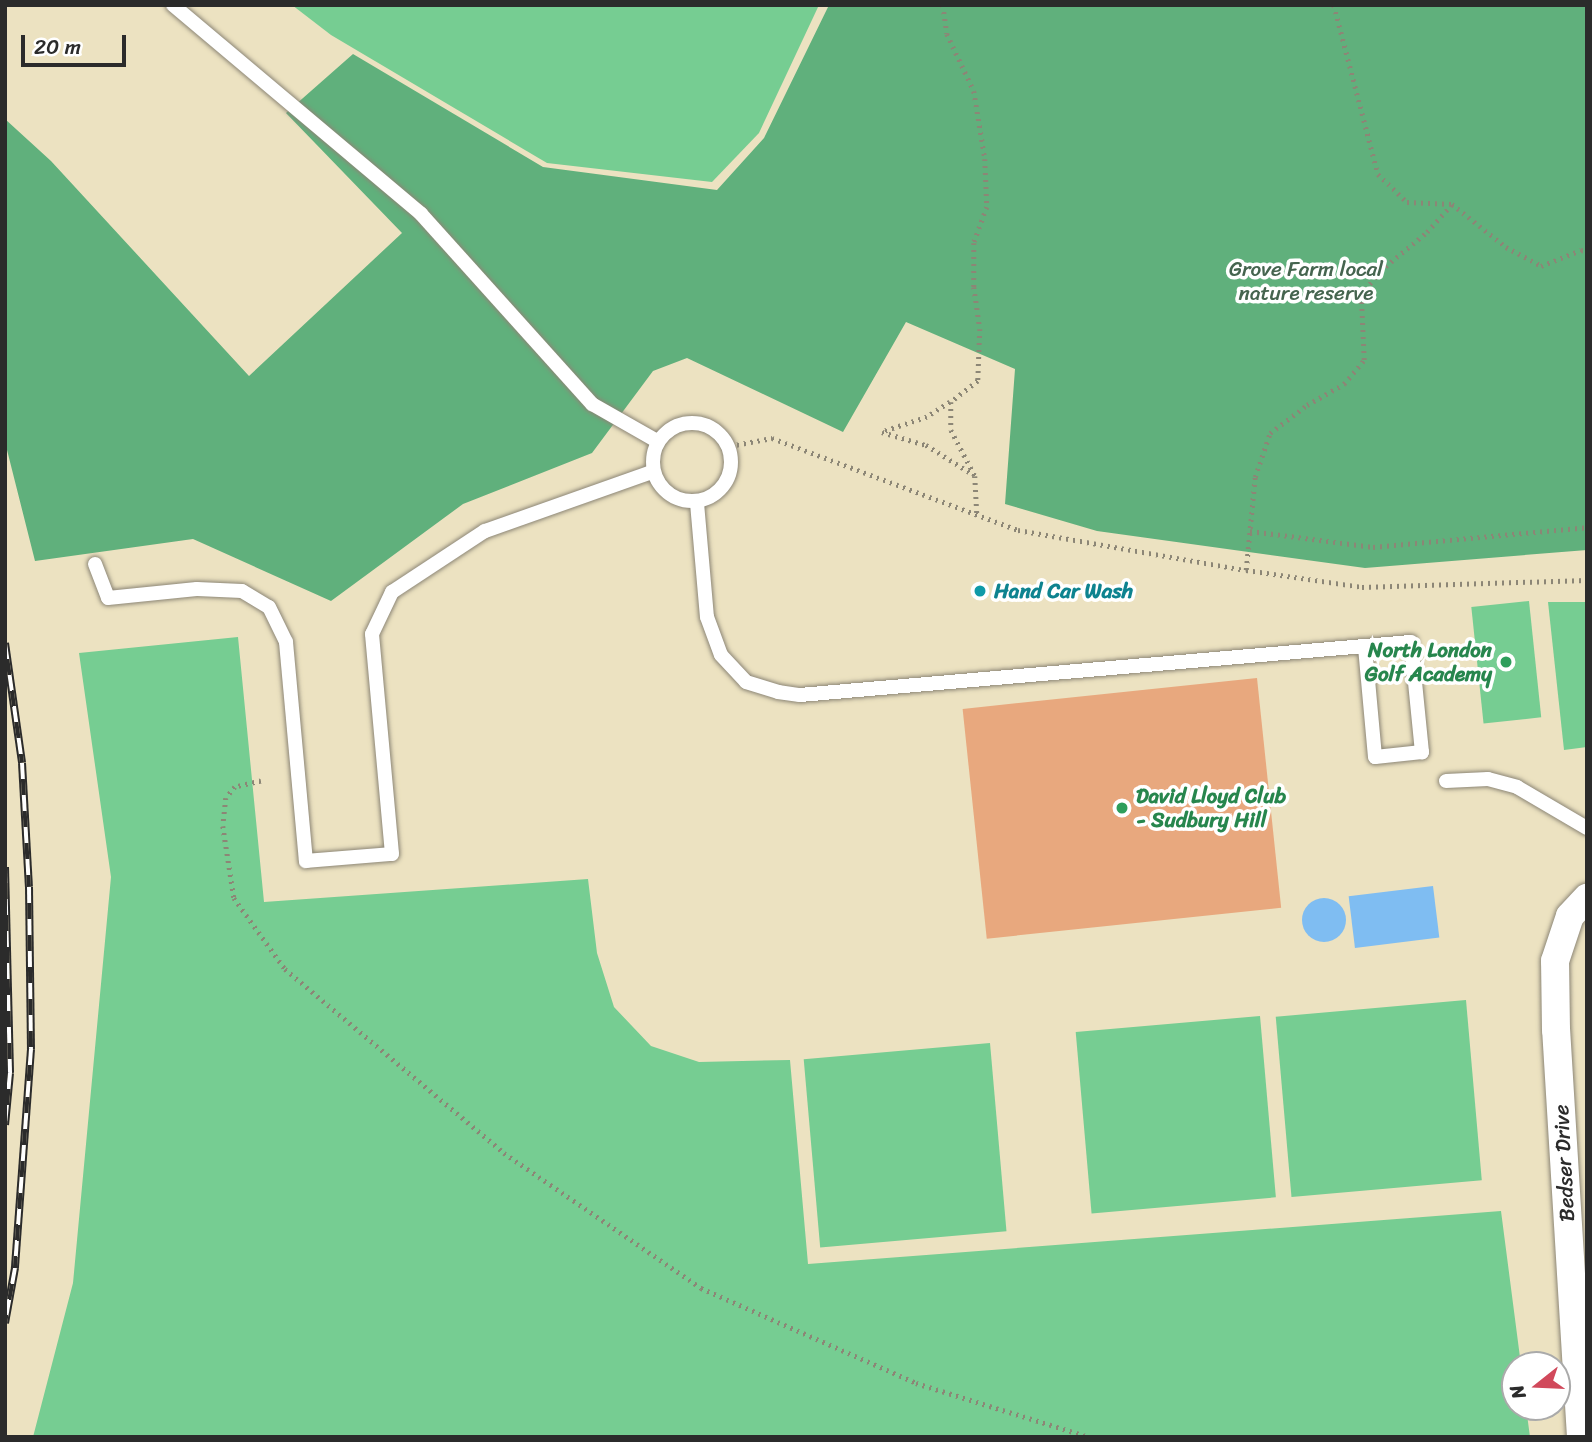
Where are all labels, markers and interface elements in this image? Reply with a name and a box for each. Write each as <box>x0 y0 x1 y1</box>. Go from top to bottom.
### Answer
scale bar <box>24 21 130 65</box>
text: 20 m <box>34 28 81 66</box>
park label: Grove Farm local nature reserve <box>1229 256 1383 306</box>
place label: Hand Car Wash <box>994 578 1132 604</box>
marker: Hand Car Wash <box>972 583 988 599</box>
place label: North London Golf Academy <box>1364 637 1492 687</box>
marker: North London Golf Academy <box>1498 654 1514 670</box>
place label: David Lloyd Club - Sudbury Hill <box>1136 783 1287 833</box>
marker: David Lloyd Club - Sudbury Hill <box>1114 800 1130 816</box>
street label: Bedser Drive <box>1548 1104 1580 1222</box>
north arrow <box>1501 1351 1571 1421</box>
text: N <box>1500 1381 1535 1403</box>

